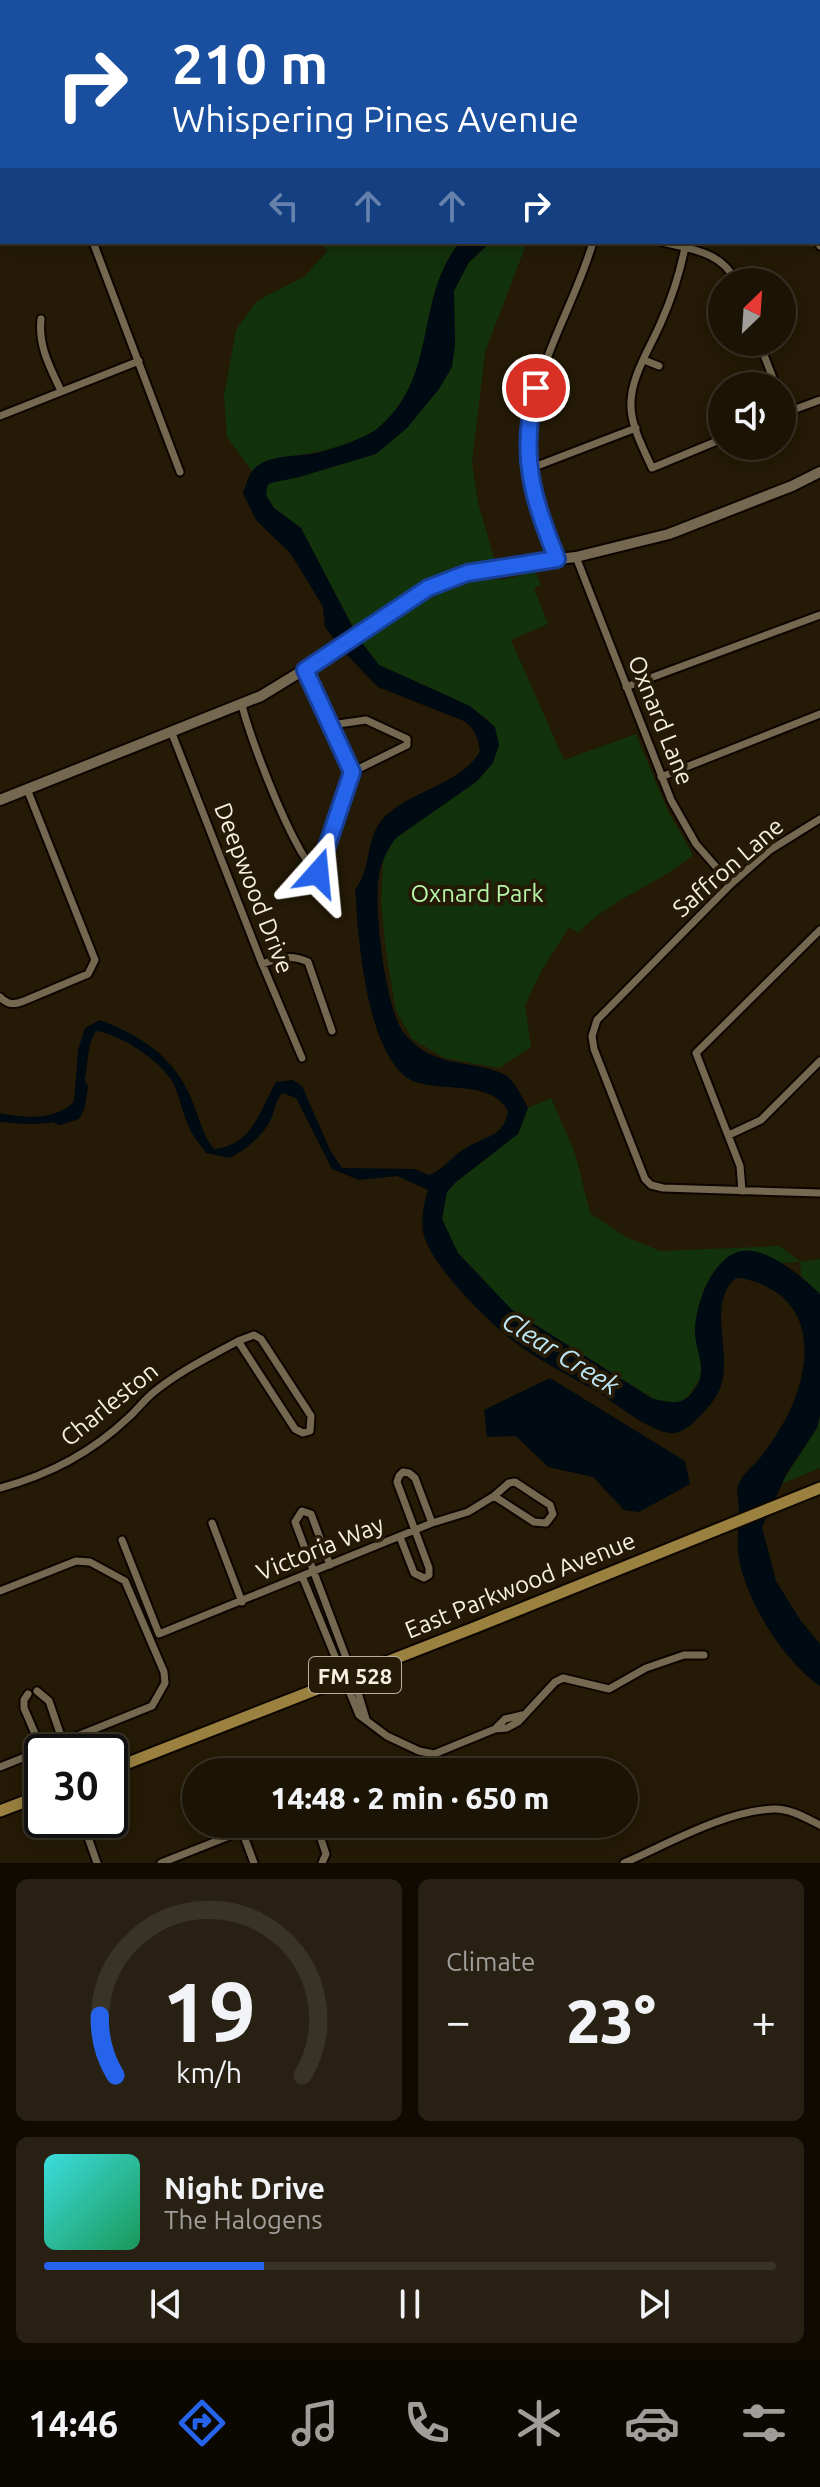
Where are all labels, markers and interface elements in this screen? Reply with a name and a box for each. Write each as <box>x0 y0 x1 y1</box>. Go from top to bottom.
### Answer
icon: right <box>40 32 144 136</box>
text: 210 m <box>172 32 328 95</box>
text: Whispering Pines Avenue <box>172 98 579 139</box>
icon: left <box>262 184 306 228</box>
icon: ahead <box>346 184 390 228</box>
icon: ahead <box>430 184 474 228</box>
icon: right <box>514 184 558 228</box>
north arrow <box>708 268 796 356</box>
map controls <box>708 268 796 460</box>
pin <box>502 354 570 422</box>
icon: arrive <box>514 366 558 410</box>
button: sound <box>708 372 796 460</box>
street label: Oxnard Lane <box>623 651 699 789</box>
street label: Deepwood Drive <box>209 799 299 977</box>
street label: Saffron Lane <box>667 812 789 922</box>
position arrow <box>276 831 360 915</box>
park label: Oxnard Park <box>410 880 544 907</box>
water label: Clear Creek <box>497 1306 625 1401</box>
street label: Charleston <box>55 1357 163 1451</box>
street label: Victoria Way <box>252 1510 388 1586</box>
street label: East Parkwood Avenue <box>401 1526 639 1644</box>
road number: FM 528 <box>309 1657 401 1693</box>
speed limit sign: 30 <box>24 1734 128 1838</box>
text: 14:48 · 2 min · 650 m <box>271 1781 549 1815</box>
text: Climate <box>446 1947 535 1976</box>
text: 19 <box>162 1964 256 2058</box>
text: 23° <box>566 1987 656 2054</box>
text: − <box>446 1996 471 2045</box>
text: + <box>751 1996 776 2045</box>
text: km/h <box>176 2056 242 2088</box>
text: Night Drive <box>164 2171 325 2205</box>
text: The Halogens <box>164 2205 323 2234</box>
icon: previous <box>144 2282 188 2326</box>
icon: pause <box>388 2282 432 2326</box>
icon: next <box>632 2282 676 2326</box>
icon: directions <box>174 2395 230 2451</box>
icon: music <box>287 2395 343 2451</box>
icon: phone <box>399 2395 455 2451</box>
icon: climate <box>511 2395 567 2451</box>
icon: car <box>624 2395 680 2451</box>
icon: filters <box>736 2395 792 2451</box>
text: 14:46 <box>28 2403 118 2444</box>

